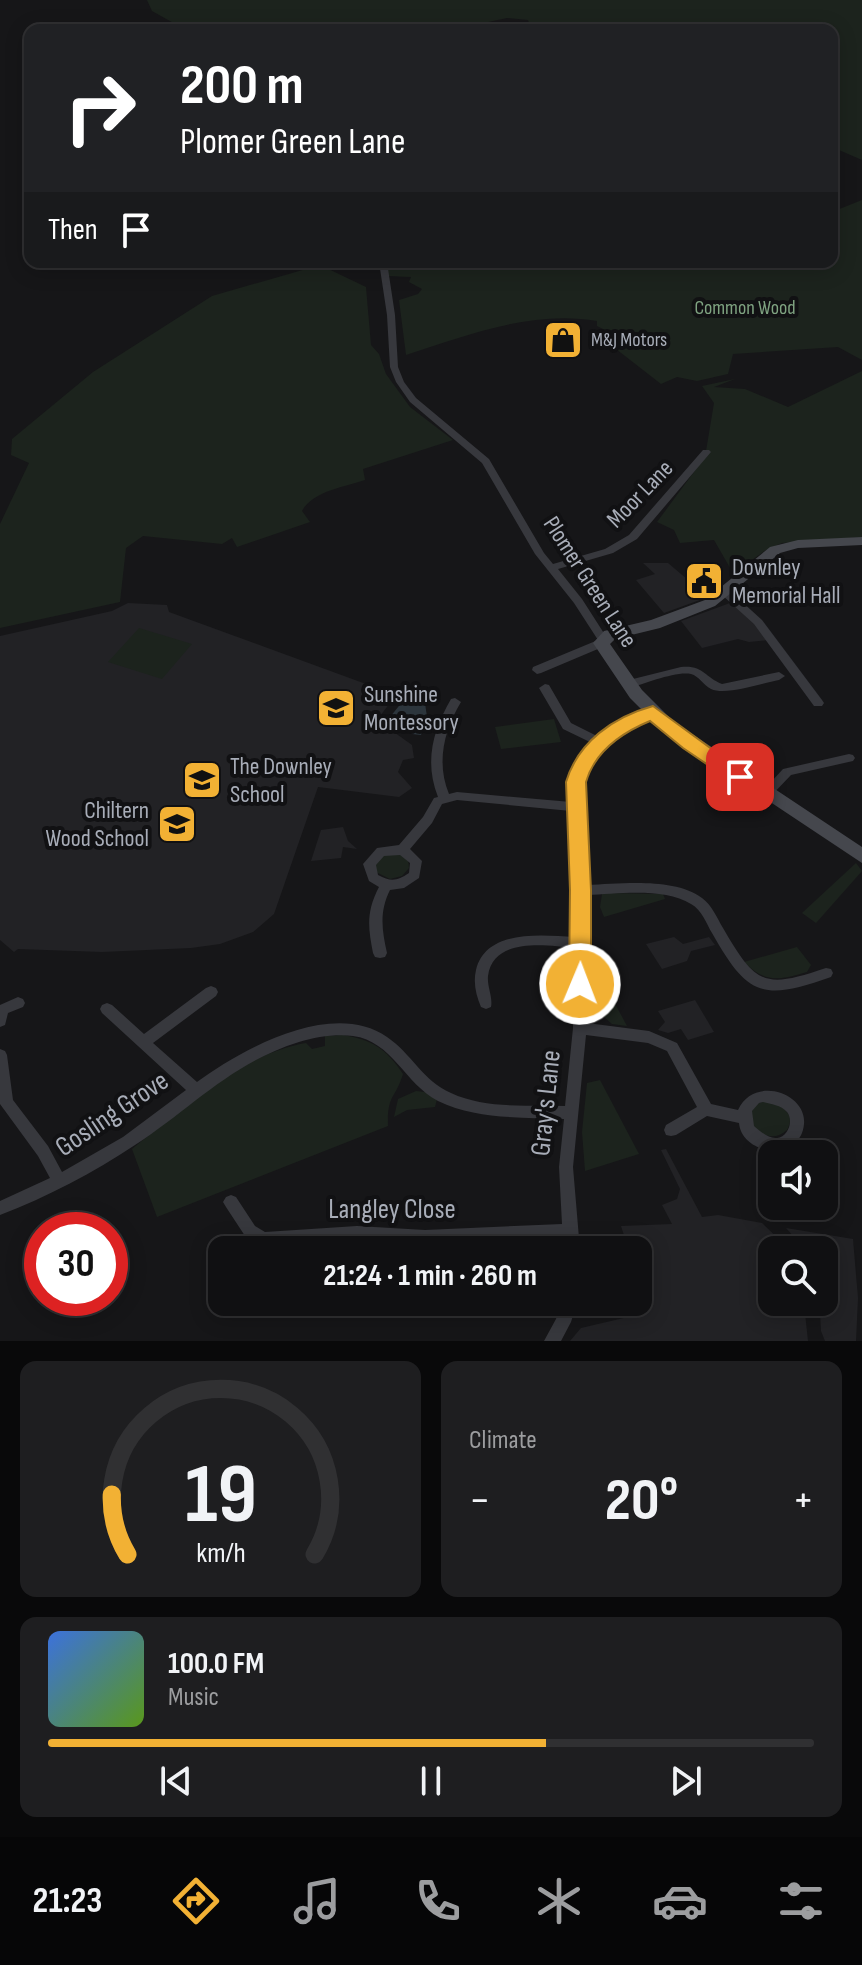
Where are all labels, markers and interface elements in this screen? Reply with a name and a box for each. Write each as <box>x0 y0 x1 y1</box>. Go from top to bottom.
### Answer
text: 200 m <box>180 53 304 120</box>
icon: right <box>48 56 152 160</box>
text: Plomer Green Lane <box>180 121 405 164</box>
icon: arrive <box>114 208 158 252</box>
text: Then <box>48 212 98 248</box>
park label: Common Wood <box>694 296 796 320</box>
shop icon: M&J Motors <box>542 319 584 361</box>
place label: M&J Motors <box>591 328 667 352</box>
street label: Moor Lane <box>601 454 679 534</box>
street label: Plomer Green Lane <box>537 511 643 653</box>
place label: Downley Memorial Hall <box>732 553 841 610</box>
public building icon: Downley Memorial Hall <box>683 560 725 602</box>
place label: Sunshine Montessory <box>364 680 459 737</box>
school or university icon: Sunshine Montessory <box>315 687 357 729</box>
pin <box>706 743 774 811</box>
place label: The Downley School <box>230 752 332 809</box>
icon: arrive <box>718 755 762 799</box>
school or university icon: The Downley School <box>181 759 223 801</box>
place label: Chiltern Wood School <box>46 796 149 853</box>
school or university icon: Chiltern Wood School <box>156 803 198 845</box>
position arrow <box>538 942 622 1026</box>
street label: Gray's Lane <box>524 1048 568 1158</box>
street label: Gosling Grove <box>49 1064 175 1164</box>
map controls <box>758 1140 838 1316</box>
button: sound <box>758 1140 838 1220</box>
street label: Langley Close <box>328 1193 456 1226</box>
speed limit sign: 30 <box>24 1212 128 1316</box>
button: search <box>758 1236 838 1316</box>
text: 21:24 · 1 min · 260 m <box>323 1258 537 1294</box>
text: Climate <box>469 1425 537 1456</box>
text: 19 <box>184 1446 257 1546</box>
text: 20° <box>605 1465 678 1537</box>
text: − <box>469 1474 491 1527</box>
text: + <box>792 1474 814 1527</box>
text: km/h <box>196 1536 245 1571</box>
text: 100.0 FM <box>168 1646 264 1682</box>
text: Music <box>168 1682 219 1713</box>
icon: previous <box>154 1759 198 1803</box>
icon: pause <box>409 1759 453 1803</box>
icon: next <box>664 1759 708 1803</box>
icon: directions <box>168 1873 224 1929</box>
icon: music <box>289 1873 345 1929</box>
icon: phone <box>410 1873 466 1929</box>
icon: climate <box>531 1873 587 1929</box>
icon: car <box>652 1873 708 1929</box>
icon: filters <box>773 1873 829 1929</box>
text: 21:23 <box>33 1880 102 1923</box>

